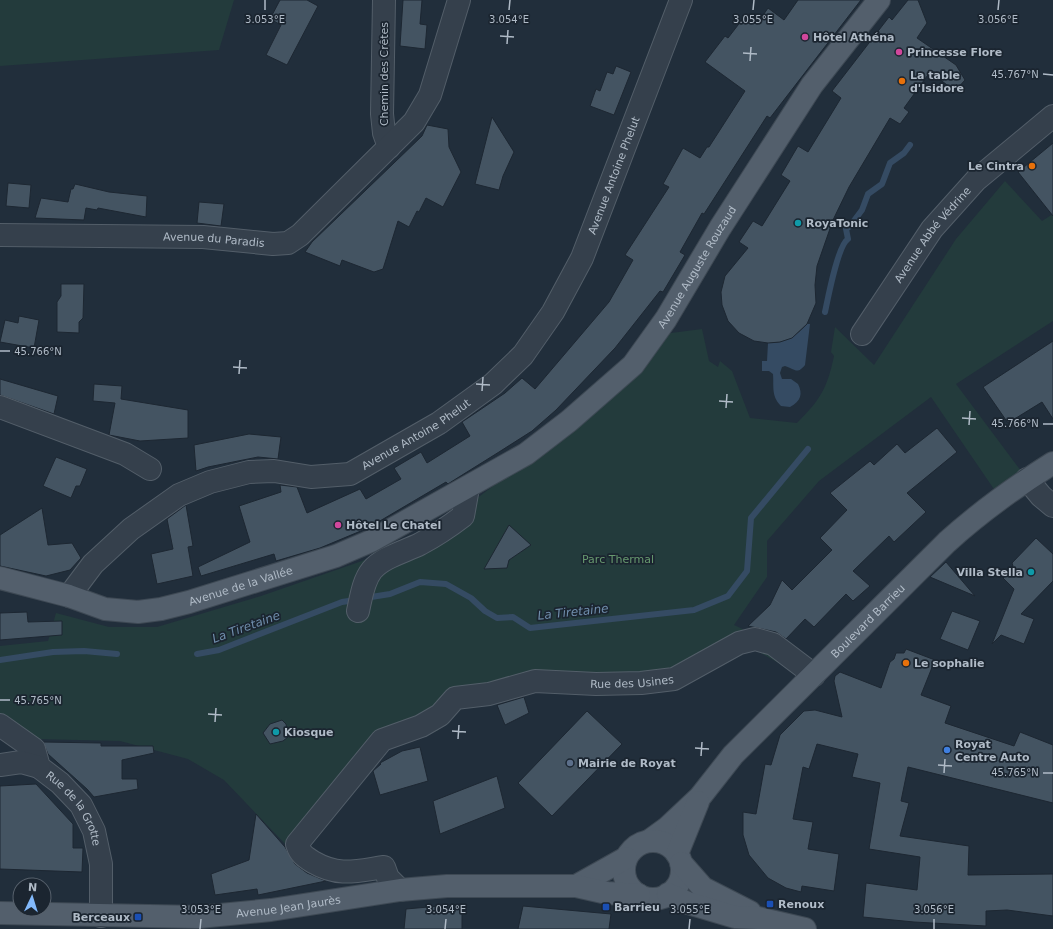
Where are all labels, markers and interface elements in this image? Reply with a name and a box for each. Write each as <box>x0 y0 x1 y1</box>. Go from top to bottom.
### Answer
text: 3.053°E <box>245 14 285 25</box>
text: 3.054°E <box>489 14 529 25</box>
text: 3.055°E <box>733 14 773 25</box>
text: 3.056°E <box>978 14 1018 25</box>
street label: Chemin des Crêtes <box>378 22 391 126</box>
place label: Hôtel Athéna <box>813 31 894 44</box>
marker: Hôtel Athéna <box>800 32 810 42</box>
place label: Princesse Flore <box>907 46 1002 59</box>
marker: Princesse Flore <box>894 47 904 57</box>
place label: La table d'Isidore <box>910 69 964 95</box>
text: 45.767°N <box>991 69 1039 80</box>
marker: La table d'Isidore <box>897 76 907 86</box>
street label: Avenue Antoine Phelut <box>586 114 643 236</box>
place label: Le Cintra <box>968 160 1024 173</box>
marker: Le Cintra <box>1027 161 1037 171</box>
street label: Avenue Abbé Védrine <box>892 184 974 285</box>
street label: Avenue Auguste Rouzaud <box>655 204 739 331</box>
place label: RoyaTonic <box>806 217 868 230</box>
marker: RoyaTonic <box>793 218 803 228</box>
street label: Avenue du Paradis <box>163 231 265 250</box>
text: 45.766°N <box>14 346 62 357</box>
street label: Avenue Antoine Phelut <box>360 396 474 473</box>
text: 45.766°N <box>991 418 1039 429</box>
place label: Hôtel Le Chatel <box>346 519 441 532</box>
marker: Hôtel Le Chatel <box>333 520 343 530</box>
park label: Parc Thermal <box>582 553 654 566</box>
street label: Avenue de la Vallée <box>187 564 295 609</box>
place label: Villa Stella <box>957 566 1023 579</box>
marker: Villa Stella <box>1026 567 1036 577</box>
street label: Boulevard Barrieu <box>828 582 908 661</box>
water label: La Tiretaine <box>537 601 609 623</box>
water label: La Tiretaine <box>210 608 282 646</box>
place label: Le sophalie <box>914 657 985 670</box>
marker: Le sophalie <box>901 658 911 668</box>
street label: Rue des Usines <box>590 673 675 691</box>
text: 45.765°N <box>14 695 62 706</box>
place label: Kiosque <box>284 726 334 739</box>
marker: Kiosque <box>271 727 281 737</box>
place label: Royat Centre Auto <box>955 738 1030 764</box>
marker: Royat Centre Auto <box>942 745 952 755</box>
place label: Mairie de Royat <box>578 757 676 770</box>
marker: Mairie de Royat <box>565 758 575 768</box>
text: 45.765°N <box>991 767 1039 778</box>
street label: Rue de la Grotte <box>43 769 103 847</box>
north arrow <box>12 877 52 917</box>
text: N <box>28 881 38 894</box>
street label: Avenue Jean Jaurès <box>235 893 342 920</box>
place label: Renoux <box>778 898 824 911</box>
marker: Renoux <box>765 899 775 909</box>
place label: Barrieu <box>614 901 660 914</box>
marker: Barrieu <box>601 902 611 912</box>
text: 3.053°E <box>181 904 221 915</box>
text: 3.054°E <box>426 904 466 915</box>
text: 3.055°E <box>670 904 710 915</box>
text: 3.056°E <box>914 904 954 915</box>
place label: Berceaux <box>72 911 130 924</box>
marker: Berceaux <box>133 912 143 922</box>

